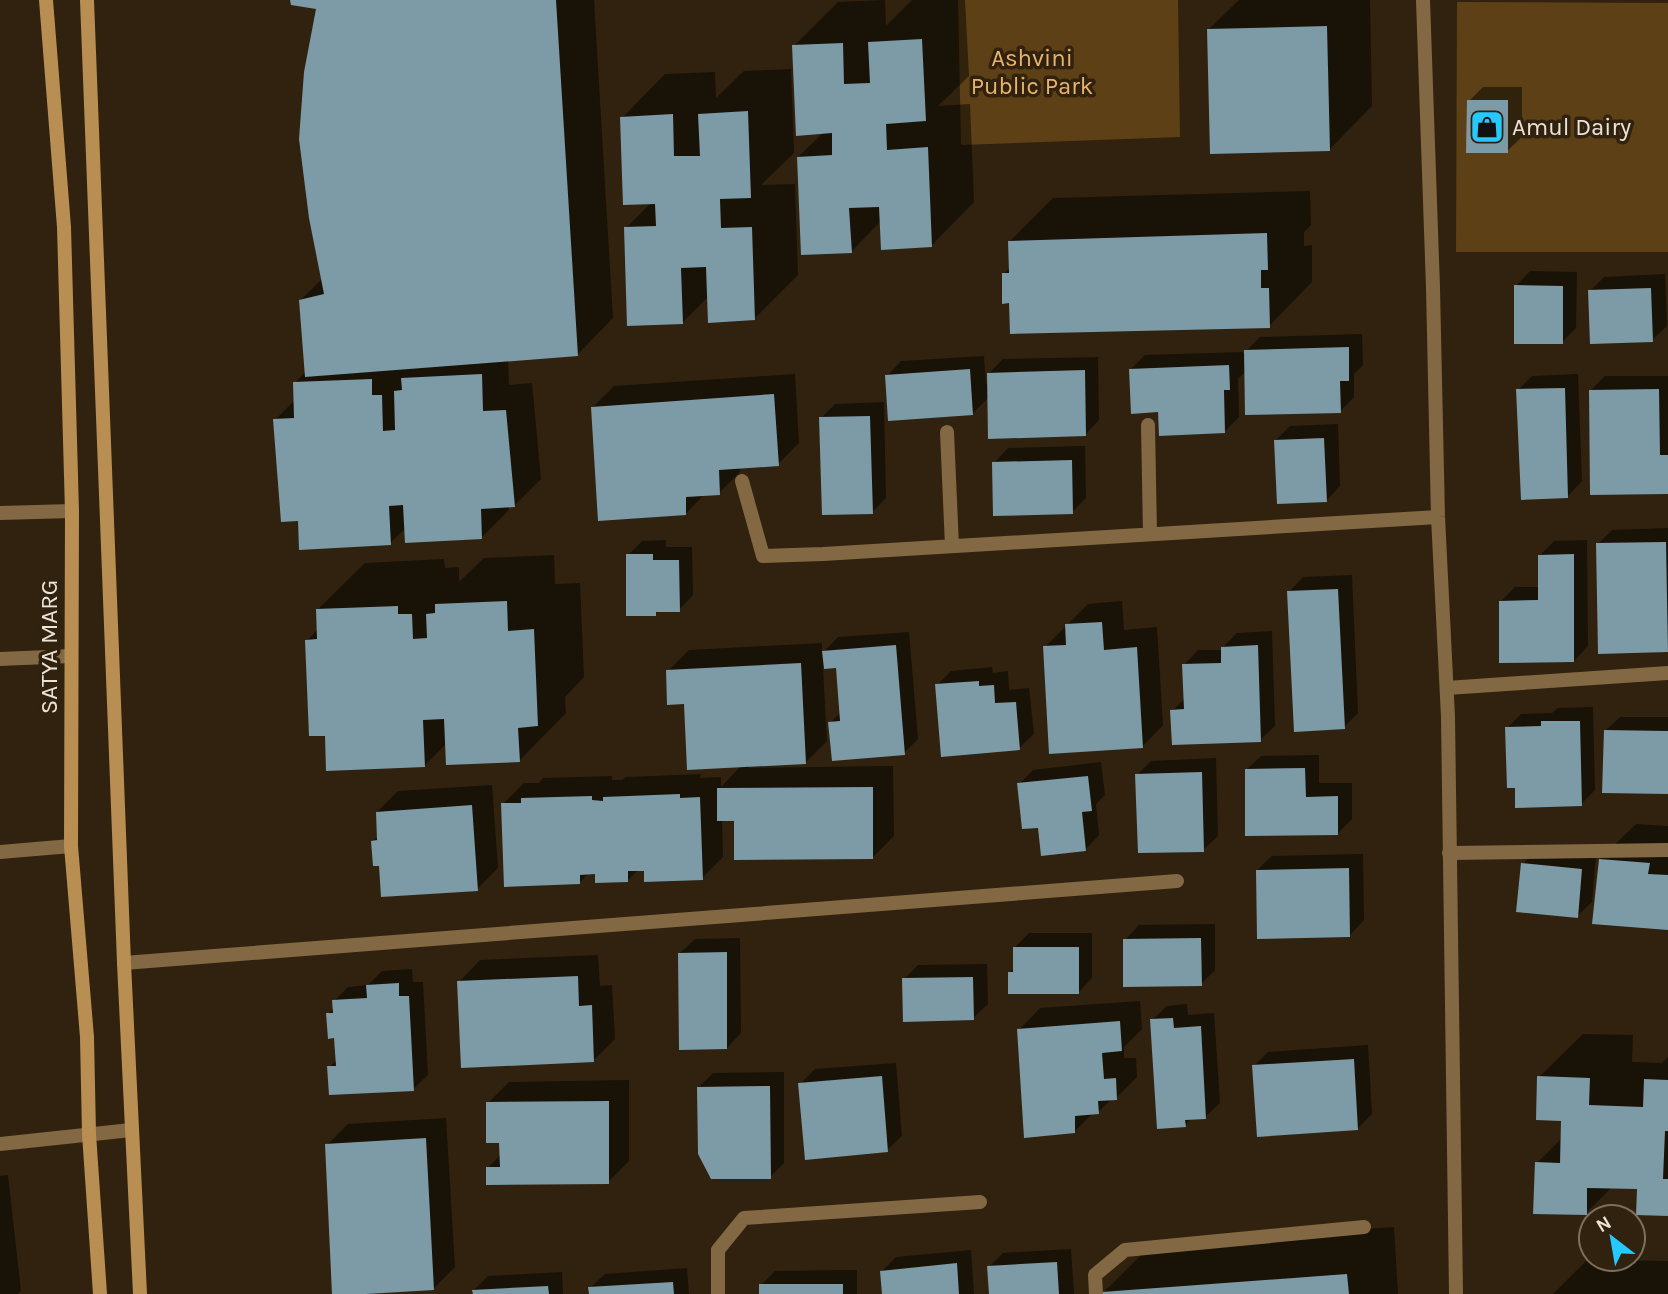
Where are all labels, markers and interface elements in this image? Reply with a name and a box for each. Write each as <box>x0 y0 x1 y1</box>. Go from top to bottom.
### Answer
park label: Ashvini Public Park <box>971 44 1093 100</box>
shop icon: Amul Dairy <box>1468 108 1506 146</box>
place label: Amul Dairy <box>1512 113 1631 141</box>
street label: SATYA MARG <box>35 580 63 714</box>
north arrow <box>1577 1203 1647 1273</box>
text: N <box>1592 1211 1615 1237</box>

